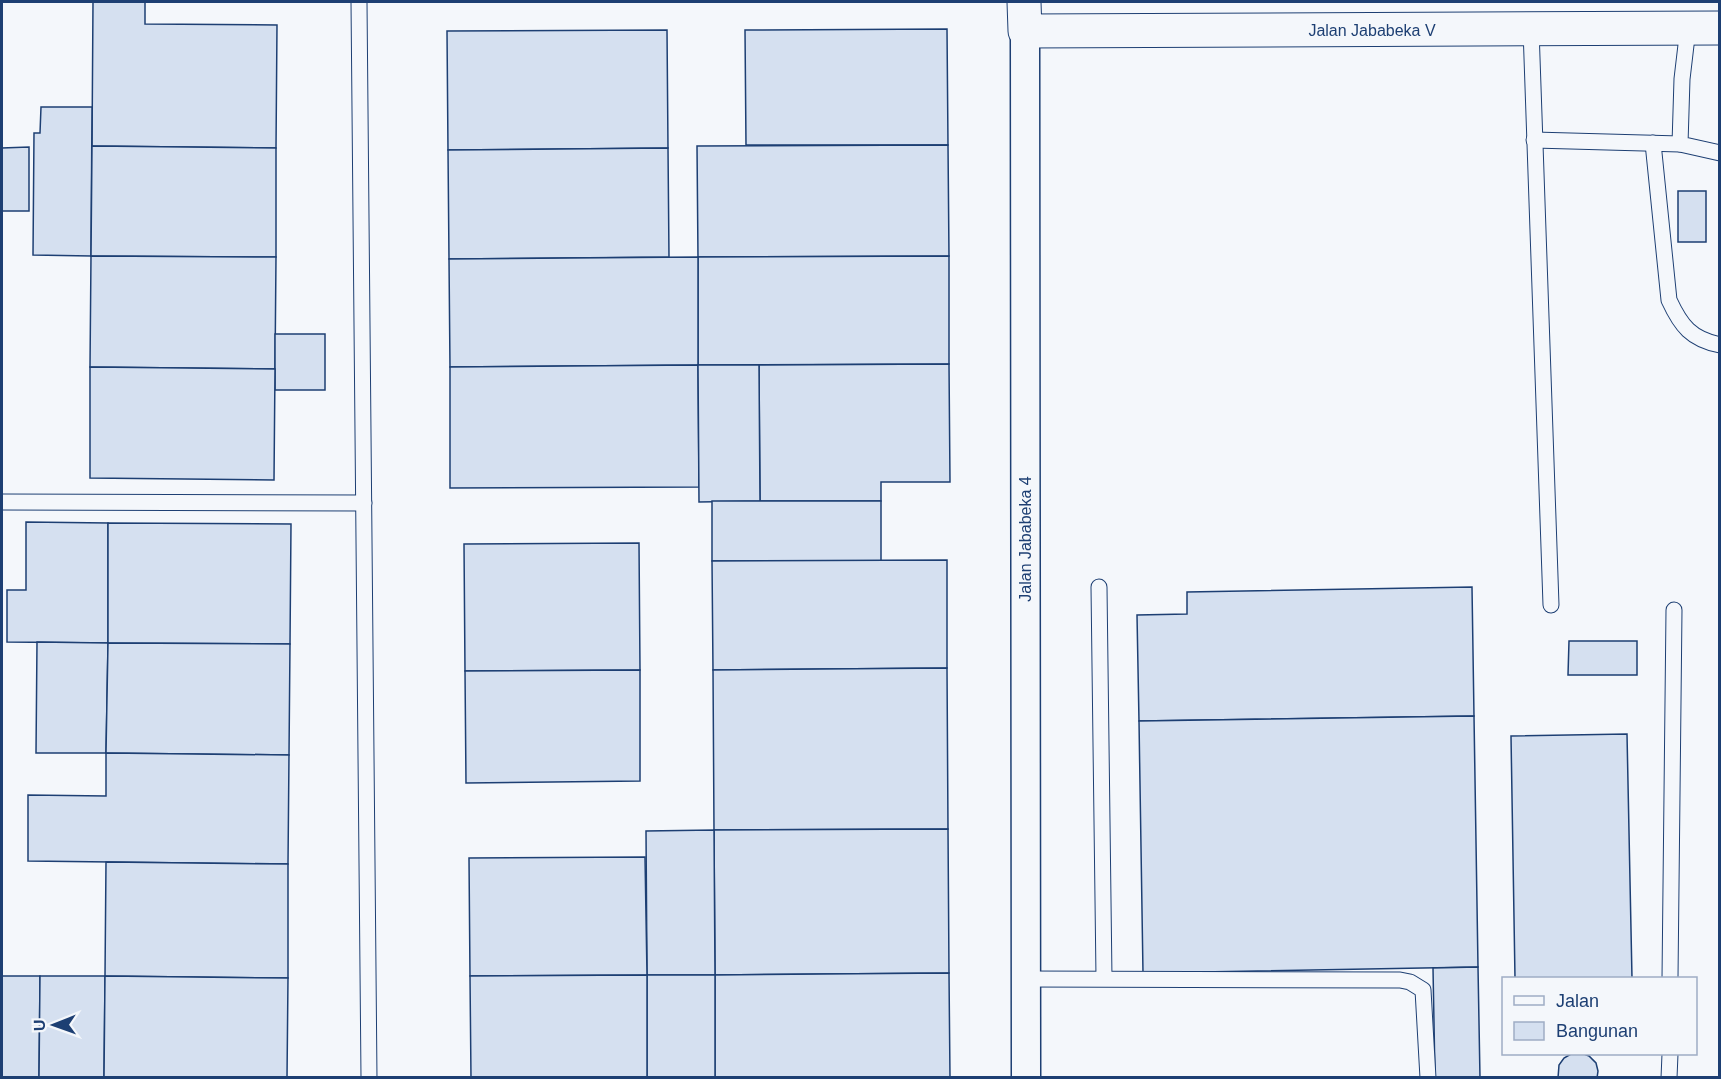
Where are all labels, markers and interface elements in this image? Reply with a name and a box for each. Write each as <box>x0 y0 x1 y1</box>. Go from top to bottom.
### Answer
street label: Jalan Jababeka V <box>1308 22 1436 39</box>
street label: Jalan Jababeka 4 <box>1017 476 1034 602</box>
legend <box>1502 977 1697 1055</box>
text: Jalan <box>1556 991 1599 1011</box>
north arrow <box>24 995 84 1055</box>
text: U <box>31 1019 48 1031</box>
text: Bangunan <box>1556 1021 1638 1041</box>

